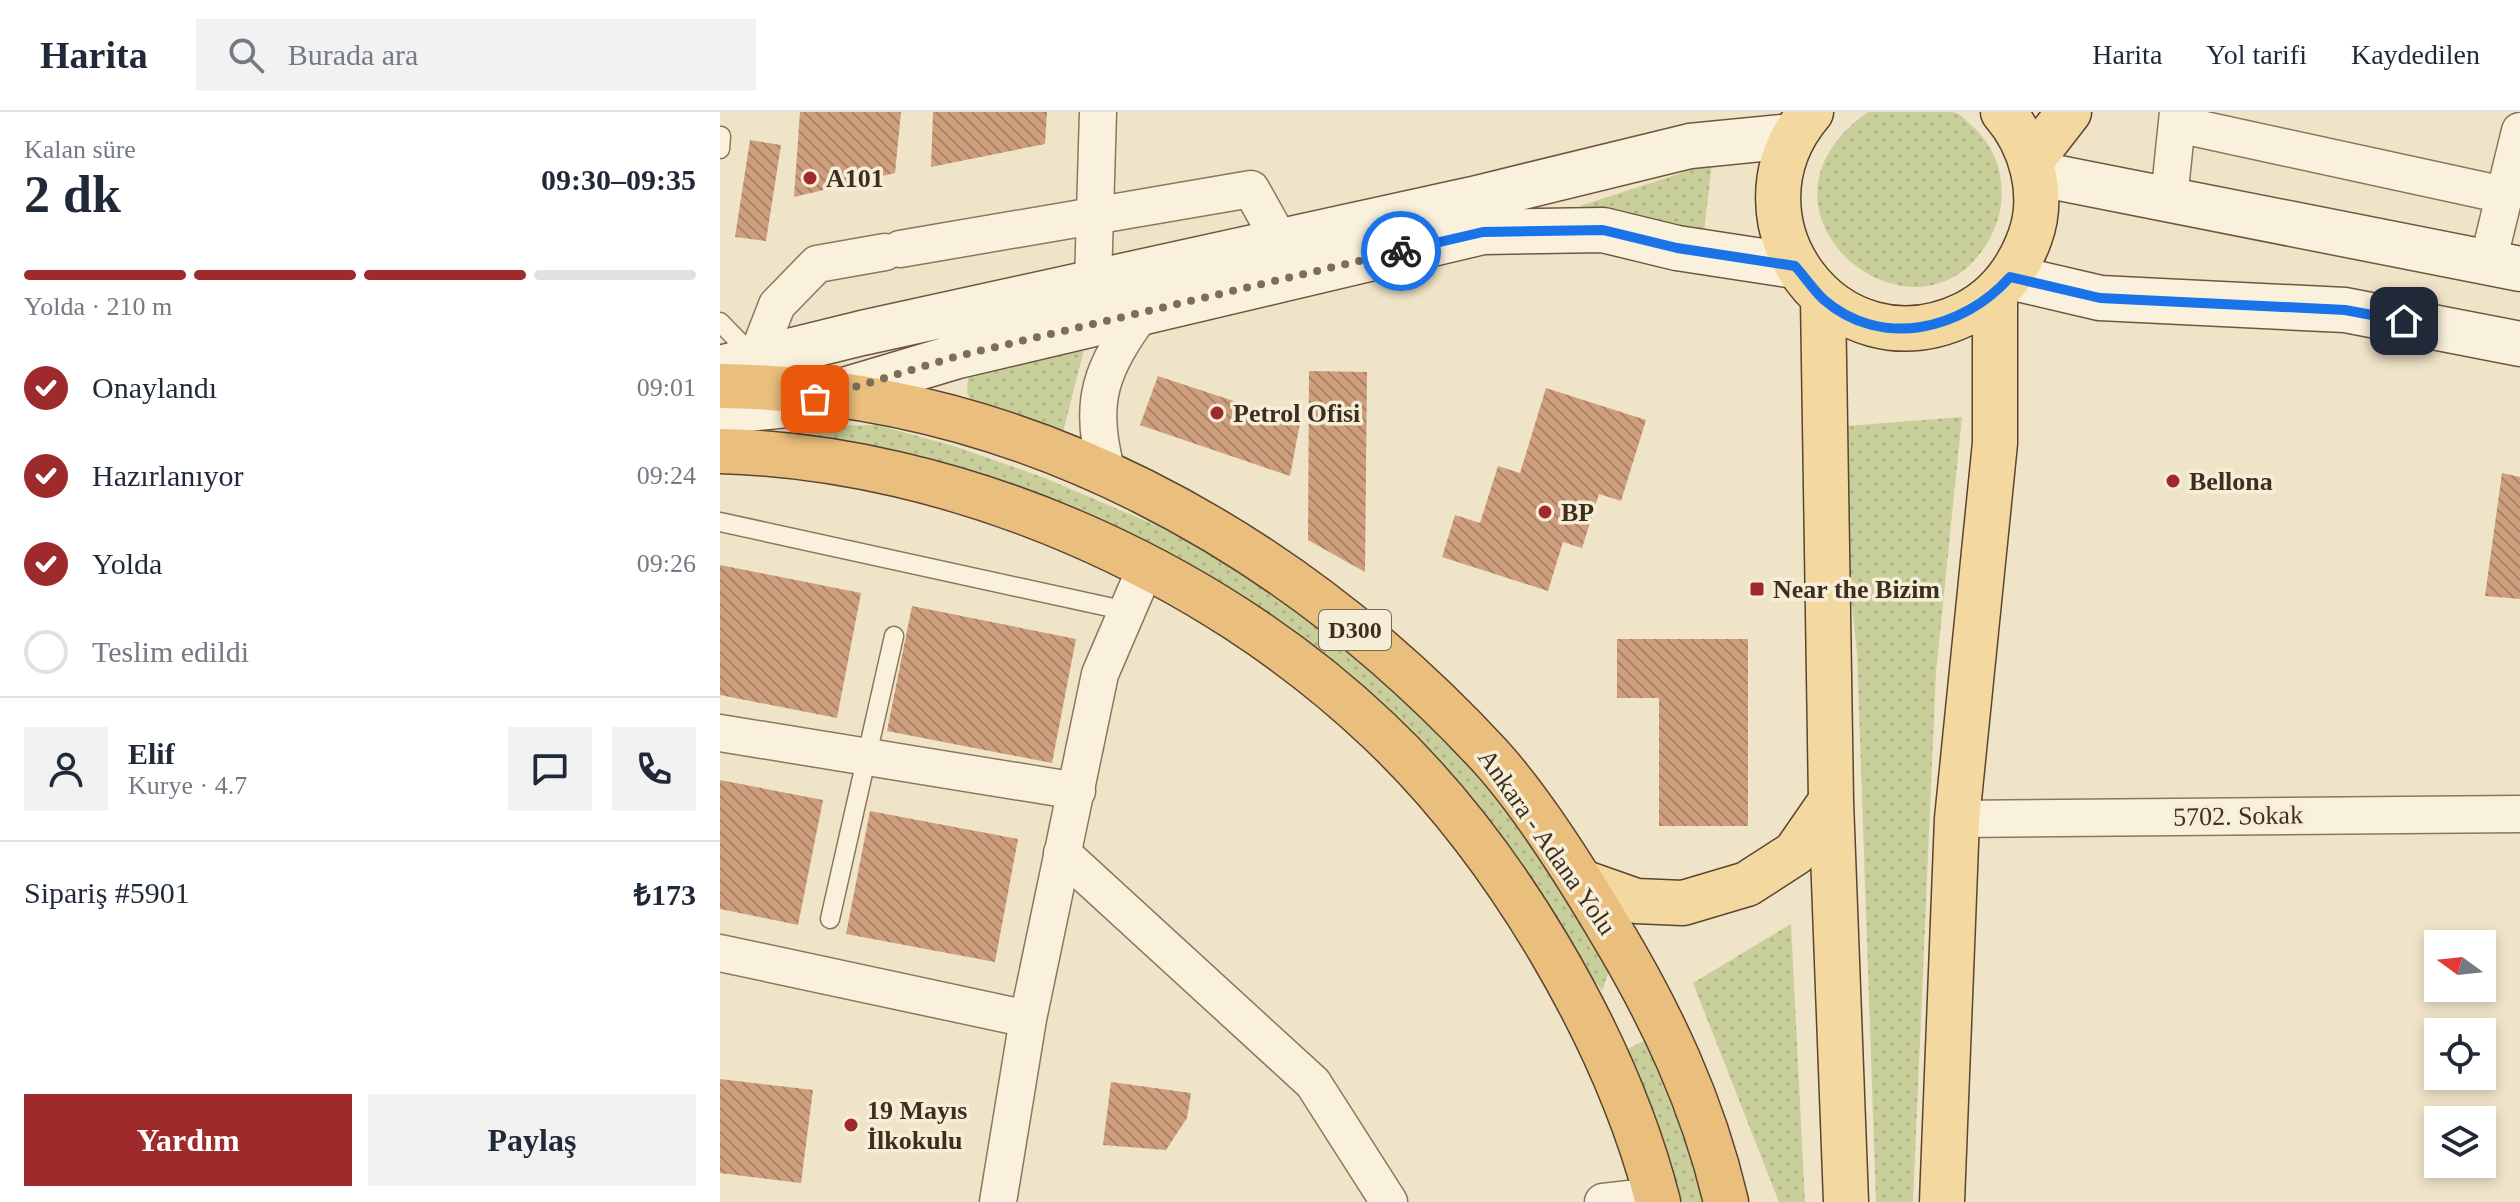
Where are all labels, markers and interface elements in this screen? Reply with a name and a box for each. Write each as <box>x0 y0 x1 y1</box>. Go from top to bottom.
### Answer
search box <box>196 19 756 91</box>
icon: search <box>224 33 268 77</box>
text: Harita <box>40 34 148 76</box>
text: Burada ara <box>288 38 418 71</box>
text: Harita <box>2092 39 2162 70</box>
text: Yol tarifi <box>2206 39 2307 70</box>
text: Kaydedilen <box>2351 39 2480 70</box>
text: Kalan süre <box>24 135 136 164</box>
text: 09:30–09:35 <box>541 163 696 196</box>
place label: A101 <box>826 164 884 193</box>
text: 2 dk <box>24 166 121 223</box>
marker: A101 <box>801 169 819 187</box>
courier <box>1361 211 1441 291</box>
icon: bike <box>1379 229 1423 273</box>
pin <box>2370 287 2438 355</box>
text: Yolda · 210 m <box>24 292 172 321</box>
icon: home <box>2382 299 2426 343</box>
pin <box>781 365 849 433</box>
icon: check <box>24 366 68 410</box>
text: Onaylandı <box>92 371 217 404</box>
text: 09:01 <box>637 373 696 402</box>
icon: bag <box>793 377 837 421</box>
place label: Petrol Ofisi <box>1233 399 1360 428</box>
marker: Petrol Ofisi <box>1208 404 1226 422</box>
icon: check <box>24 454 68 498</box>
text: Hazırlanıyor <box>92 459 244 492</box>
text: 09:24 <box>637 461 696 490</box>
place label: Bellona <box>2189 467 2273 496</box>
marker: Bellona <box>2164 472 2182 490</box>
place label: BP <box>1561 498 1594 527</box>
marker: BP <box>1536 503 1554 521</box>
icon: check <box>24 542 68 586</box>
text: Yolda <box>92 547 162 580</box>
text: 09:26 <box>637 549 696 578</box>
place label: Near the Bizim <box>1773 575 1940 604</box>
marker: Near the Bizim <box>1748 580 1766 598</box>
road number: D300 <box>1319 610 1391 650</box>
text: Teslim edildi <box>92 635 249 668</box>
button: person <box>24 727 108 811</box>
button: chat <box>508 727 592 811</box>
button: phone <box>612 727 696 811</box>
text: Elif <box>128 737 175 770</box>
street label: Ankara - Adana Yolu <box>1472 744 1622 940</box>
text: Kurye · 4.7 <box>128 771 247 800</box>
street label: 5702. Sokak <box>2173 800 2303 832</box>
text: Sipariş #5901 <box>24 876 190 909</box>
text: ₺173 <box>634 878 696 911</box>
north arrow <box>2424 930 2496 1002</box>
map controls <box>2424 930 2496 1178</box>
button: locate <box>2424 1018 2496 1090</box>
button: Yardım <box>24 1094 352 1186</box>
button: Paylaş <box>368 1094 696 1186</box>
place label: 19 Mayıs İlkokulu <box>867 1096 967 1155</box>
button: layers <box>2424 1106 2496 1178</box>
marker: 19 Mayıs İlkokulu <box>842 1116 860 1134</box>

